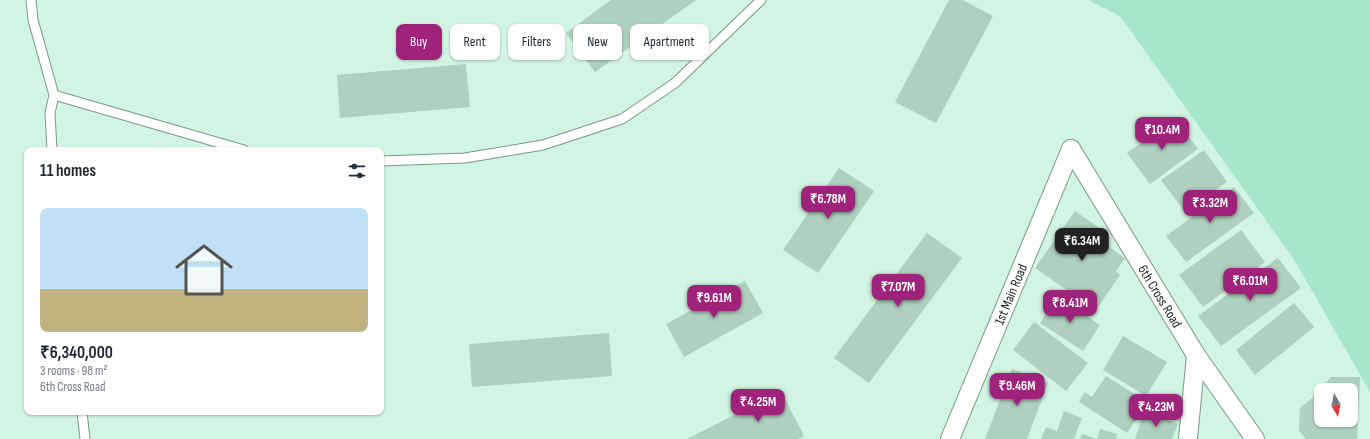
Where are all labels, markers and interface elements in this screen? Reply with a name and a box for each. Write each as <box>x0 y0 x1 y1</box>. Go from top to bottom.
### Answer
chip: Buy <box>396 24 442 60</box>
chip: Rent <box>450 24 500 60</box>
chip: Filters <box>508 24 565 60</box>
chip: New <box>573 24 622 60</box>
chip: Apartment <box>630 24 709 60</box>
pin: ₹10.4M <box>1129 117 1195 151</box>
text: ₹10.4M <box>1144 122 1180 138</box>
icon: filters <box>346 160 368 182</box>
text: 11 homes <box>40 161 96 181</box>
pin: ₹6.78M <box>795 186 861 220</box>
pin: ₹3.32M <box>1177 190 1243 224</box>
text: ₹6.78M <box>810 191 846 207</box>
text: ₹3.32M <box>1192 195 1228 211</box>
pin: ₹6.34M <box>1049 228 1115 262</box>
text: ₹6.34M <box>1064 233 1100 249</box>
icon: home <box>168 234 240 306</box>
street label: 1st Main Road <box>990 261 1031 327</box>
street label: 6th Cross Road <box>1135 262 1186 331</box>
pin: ₹6.01M <box>1217 268 1283 302</box>
text: ₹6.01M <box>1232 273 1268 289</box>
pin: ₹7.07M <box>865 274 931 308</box>
text: ₹7.07M <box>881 279 915 295</box>
pin: ₹9.61M <box>681 285 747 319</box>
text: ₹9.61M <box>696 290 732 306</box>
pin: ₹8.41M <box>1037 290 1103 324</box>
text: ₹8.41M <box>1052 295 1088 311</box>
text: ₹6,340,000 <box>40 343 113 363</box>
text: 3 rooms · 98 m² <box>40 363 107 379</box>
pin: ₹9.46M <box>984 373 1050 407</box>
text: ₹9.46M <box>999 378 1035 394</box>
text: 6th Cross Road <box>40 379 105 395</box>
north arrow <box>1314 383 1358 427</box>
map controls <box>1314 383 1358 427</box>
pin: ₹4.25M <box>725 389 791 423</box>
text: ₹4.25M <box>740 394 776 410</box>
pin: ₹4.23M <box>1123 394 1189 428</box>
text: ₹4.23M <box>1138 399 1174 415</box>

